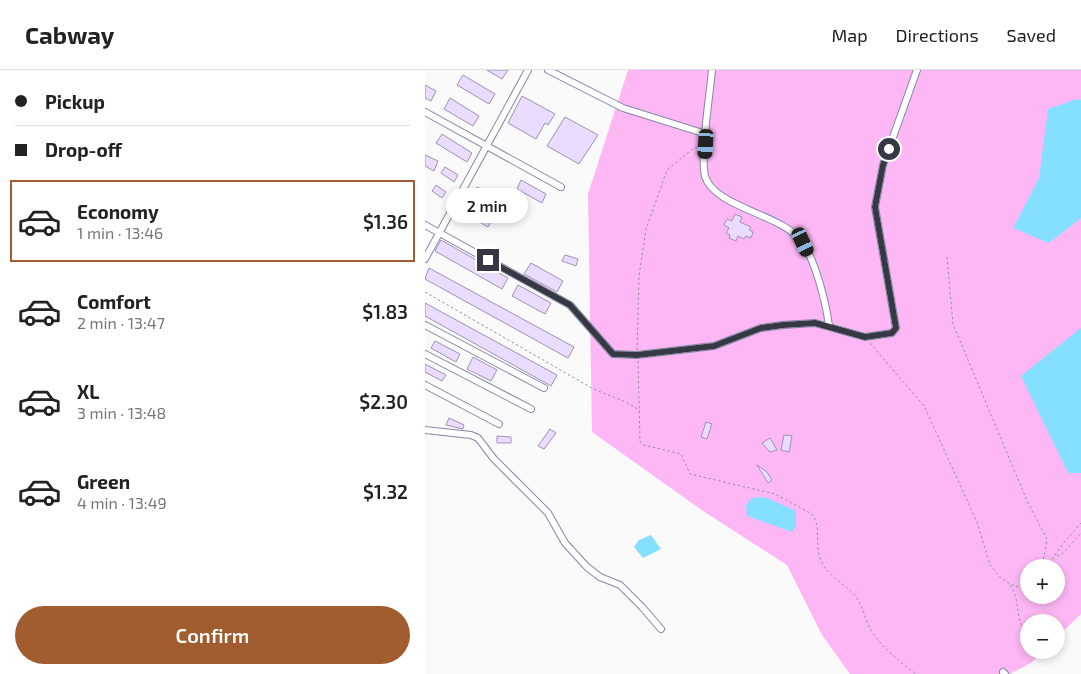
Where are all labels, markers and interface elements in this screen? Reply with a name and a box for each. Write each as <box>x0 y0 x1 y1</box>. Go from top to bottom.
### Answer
text: Cabway <box>25 20 114 49</box>
text: Map <box>831 24 868 46</box>
text: Directions <box>896 24 979 46</box>
text: Saved <box>1007 24 1056 46</box>
text: Pickup <box>45 90 105 113</box>
car <box>697 129 714 159</box>
text: Drop-off <box>45 138 122 161</box>
route start <box>878 138 900 160</box>
callout: 2 min <box>447 188 529 222</box>
text: 2 min <box>467 196 507 215</box>
icon: car <box>17 199 62 244</box>
text: Economy <box>77 200 159 223</box>
text: $1.36 <box>363 210 408 233</box>
text: 1 min · 13:46 <box>77 223 163 242</box>
car <box>789 225 816 259</box>
route end <box>477 249 499 271</box>
icon: car <box>17 289 62 334</box>
text: Comfort <box>77 290 151 313</box>
text: $1.83 <box>362 300 408 323</box>
text: 2 min · 13:47 <box>77 313 165 332</box>
icon: car <box>17 379 62 424</box>
text: XL <box>77 380 99 403</box>
text: $2.30 <box>359 390 408 413</box>
text: 3 min · 13:48 <box>77 403 166 422</box>
icon: car <box>17 469 62 514</box>
text: Green <box>77 470 130 493</box>
text: $1.32 <box>363 480 408 503</box>
text: 4 min · 13:49 <box>77 493 167 512</box>
map controls <box>1020 559 1065 659</box>
button: + <box>1020 559 1065 604</box>
button: Confirm <box>15 606 410 664</box>
button: − <box>1020 614 1065 659</box>

